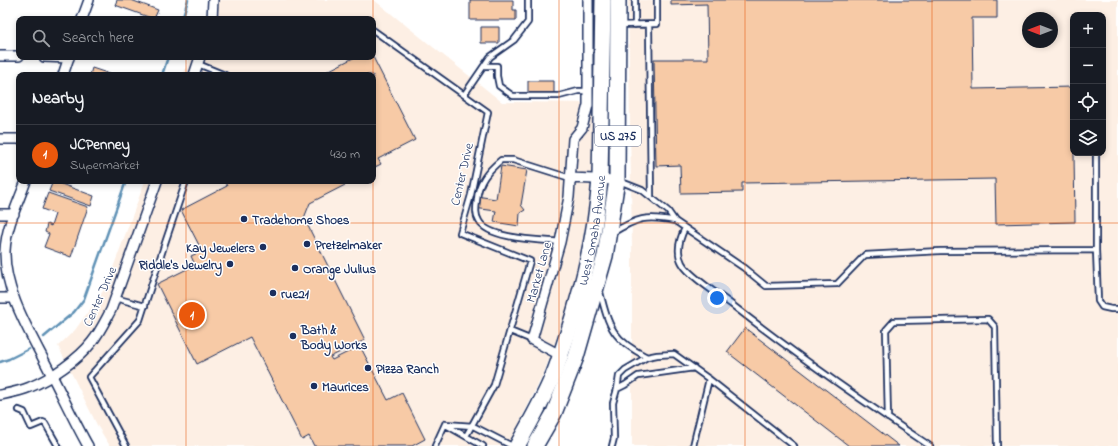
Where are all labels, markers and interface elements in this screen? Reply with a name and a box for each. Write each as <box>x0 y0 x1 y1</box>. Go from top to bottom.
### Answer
north arrow <box>1022 12 1058 48</box>
map controls <box>1070 12 1106 156</box>
button: + <box>1070 12 1106 48</box>
search box <box>16 16 376 60</box>
icon: search <box>30 27 52 49</box>
text: Search here <box>62 27 134 49</box>
button: − <box>1070 48 1106 84</box>
button: locate <box>1070 84 1106 120</box>
text: Nearby <box>32 86 84 111</box>
button: layers <box>1070 120 1106 156</box>
road number: US 275 <box>595 126 641 146</box>
text: JCPenney <box>70 134 130 156</box>
street label: Center Drive <box>446 141 479 208</box>
text: 1 <box>43 145 47 164</box>
text: 430 m <box>330 145 360 164</box>
text: Supermarket <box>70 156 140 175</box>
street label: West Omaha Avenue <box>574 175 611 288</box>
place label: Tradehome Shoes <box>252 211 350 230</box>
marker: Tradehome Shoes <box>239 214 249 224</box>
place label: Pretzelmaker <box>315 236 383 255</box>
place label: Kay Jewelers <box>186 239 255 260</box>
marker: Pretzelmaker <box>302 239 312 249</box>
street label: Market Lane <box>522 240 557 305</box>
marker: Kay Jewelers <box>258 242 268 252</box>
place label: Riddle's Jewelry <box>138 256 222 277</box>
marker: Riddle's Jewelry <box>225 259 235 269</box>
place label: Orange Julius <box>303 260 377 281</box>
street label: Center Drive <box>79 263 122 330</box>
marker: Orange Julius <box>290 263 300 273</box>
place label: rue21 <box>281 285 310 304</box>
marker: rue21 <box>268 288 278 298</box>
your location <box>707 288 727 308</box>
pin: 1 <box>179 300 205 330</box>
place label: Bath & Body Works <box>300 321 368 357</box>
marker: Bath & Body Works <box>288 331 298 341</box>
place label: Pizza Ranch <box>376 360 439 379</box>
marker: Pizza Ranch <box>363 363 373 373</box>
place label: Maurices <box>322 378 369 397</box>
marker: Maurices <box>309 381 319 391</box>

